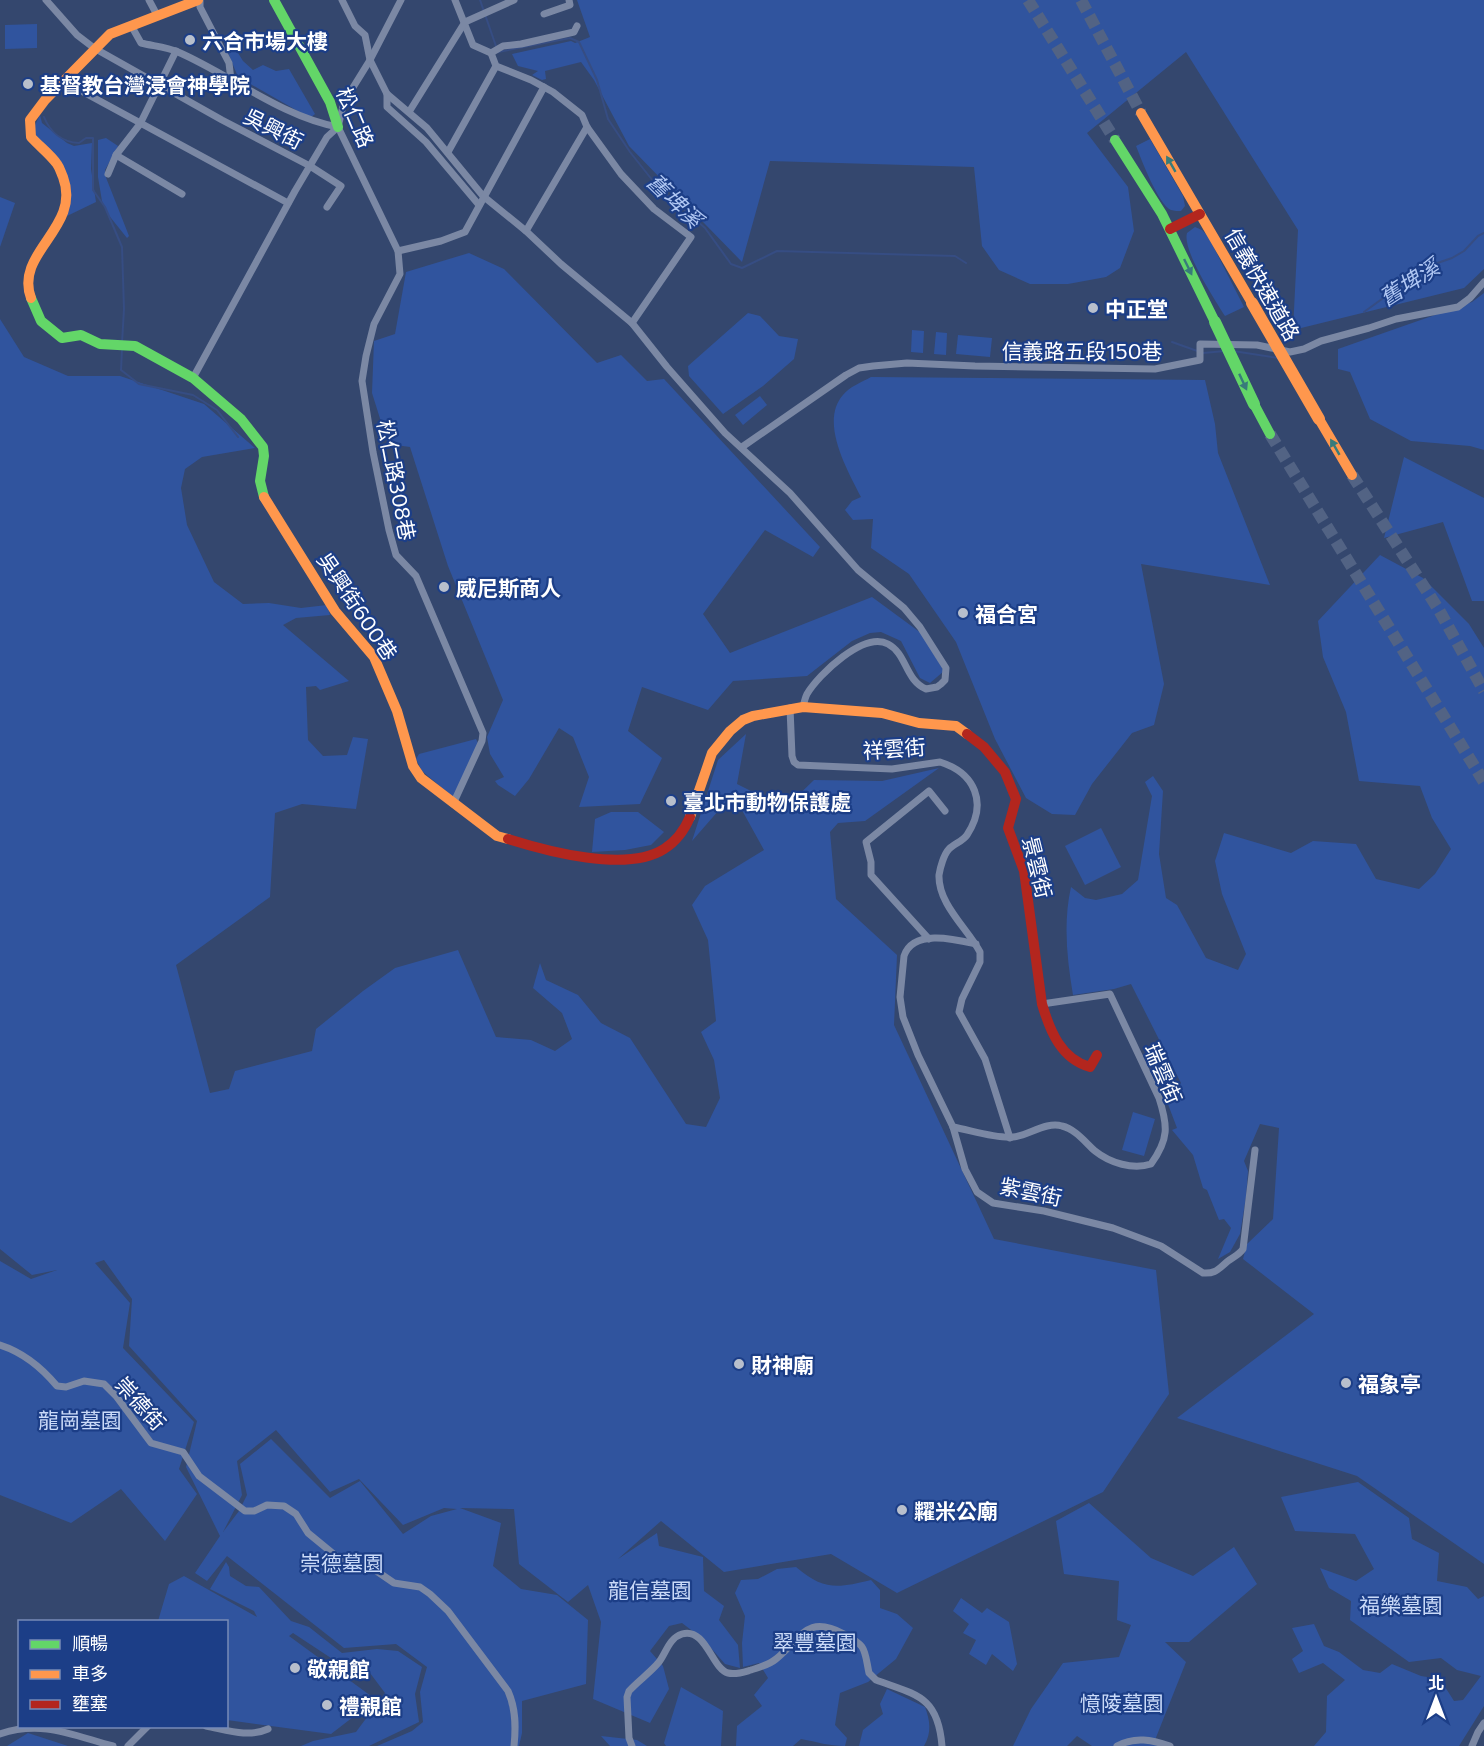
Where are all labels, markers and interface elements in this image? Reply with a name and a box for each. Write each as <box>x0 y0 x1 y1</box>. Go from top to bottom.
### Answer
place label: 六合市場大樓 <box>202 28 328 53</box>
marker: 六合市場大樓 <box>183 33 197 47</box>
place label: 基督教台灣浸會神學院 <box>40 72 250 97</box>
marker: 基督教台灣浸會神學院 <box>21 77 35 91</box>
street label: 松仁路 <box>332 83 380 151</box>
street label: 吳興街 <box>240 103 308 153</box>
one-way arrow <box>1166 155 1176 172</box>
water label: 舊埤溪 <box>642 167 710 235</box>
street label: 信義快速道路 <box>1221 223 1305 345</box>
water label: 舊埤溪 <box>1374 251 1447 311</box>
one-way arrow <box>1184 258 1193 275</box>
place label: 中正堂 <box>1105 296 1168 321</box>
marker: 中正堂 <box>1086 301 1100 315</box>
street label: 信義路五段150巷 <box>1002 338 1162 363</box>
one-way arrow <box>1239 373 1248 390</box>
street label: 松仁路308巷 <box>373 418 421 542</box>
one-way arrow <box>1330 439 1341 455</box>
street label: 吳興街600巷 <box>313 548 403 664</box>
place label: 威尼斯商人 <box>456 575 561 600</box>
marker: 威尼斯商人 <box>437 580 451 594</box>
place label: 福合宮 <box>975 601 1038 626</box>
marker: 福合宮 <box>956 606 970 620</box>
street label: 祥雲街 <box>862 733 926 763</box>
place label: 臺北市動物保護處 <box>683 789 851 814</box>
marker: 臺北市動物保護處 <box>664 794 678 808</box>
street label: 景雲街 <box>1018 833 1058 901</box>
street label: 瑞雲街 <box>1140 1039 1188 1107</box>
street label: 紫雲街 <box>998 1172 1064 1210</box>
place label: 財神廟 <box>751 1352 814 1377</box>
marker: 財神廟 <box>732 1357 746 1371</box>
street label: 崇德街 <box>111 1371 171 1435</box>
place label: 福象亭 <box>1358 1371 1421 1396</box>
marker: 福象亭 <box>1339 1376 1353 1390</box>
park label: 龍崗墓園 <box>38 1407 122 1432</box>
place label: 糶米公廟 <box>914 1498 998 1523</box>
marker: 糶米公廟 <box>895 1503 909 1517</box>
park label: 崇德墓園 <box>300 1550 384 1575</box>
park label: 龍信墓園 <box>608 1577 692 1602</box>
park label: 福樂墓園 <box>1359 1592 1443 1617</box>
legend <box>18 1620 228 1728</box>
park label: 翠豐墓園 <box>773 1629 857 1654</box>
text: 順暢 <box>72 1632 108 1654</box>
place label: 敬親館 <box>307 1656 370 1681</box>
marker: 敬親館 <box>288 1661 302 1675</box>
text: 車多 <box>72 1662 108 1684</box>
north arrow <box>1406 1668 1466 1728</box>
text: 北 <box>1428 1673 1444 1692</box>
park label: 憶陵墓園 <box>1080 1690 1164 1715</box>
text: 壅塞 <box>72 1692 108 1714</box>
place label: 禮親館 <box>339 1693 402 1718</box>
marker: 禮親館 <box>320 1698 334 1712</box>

